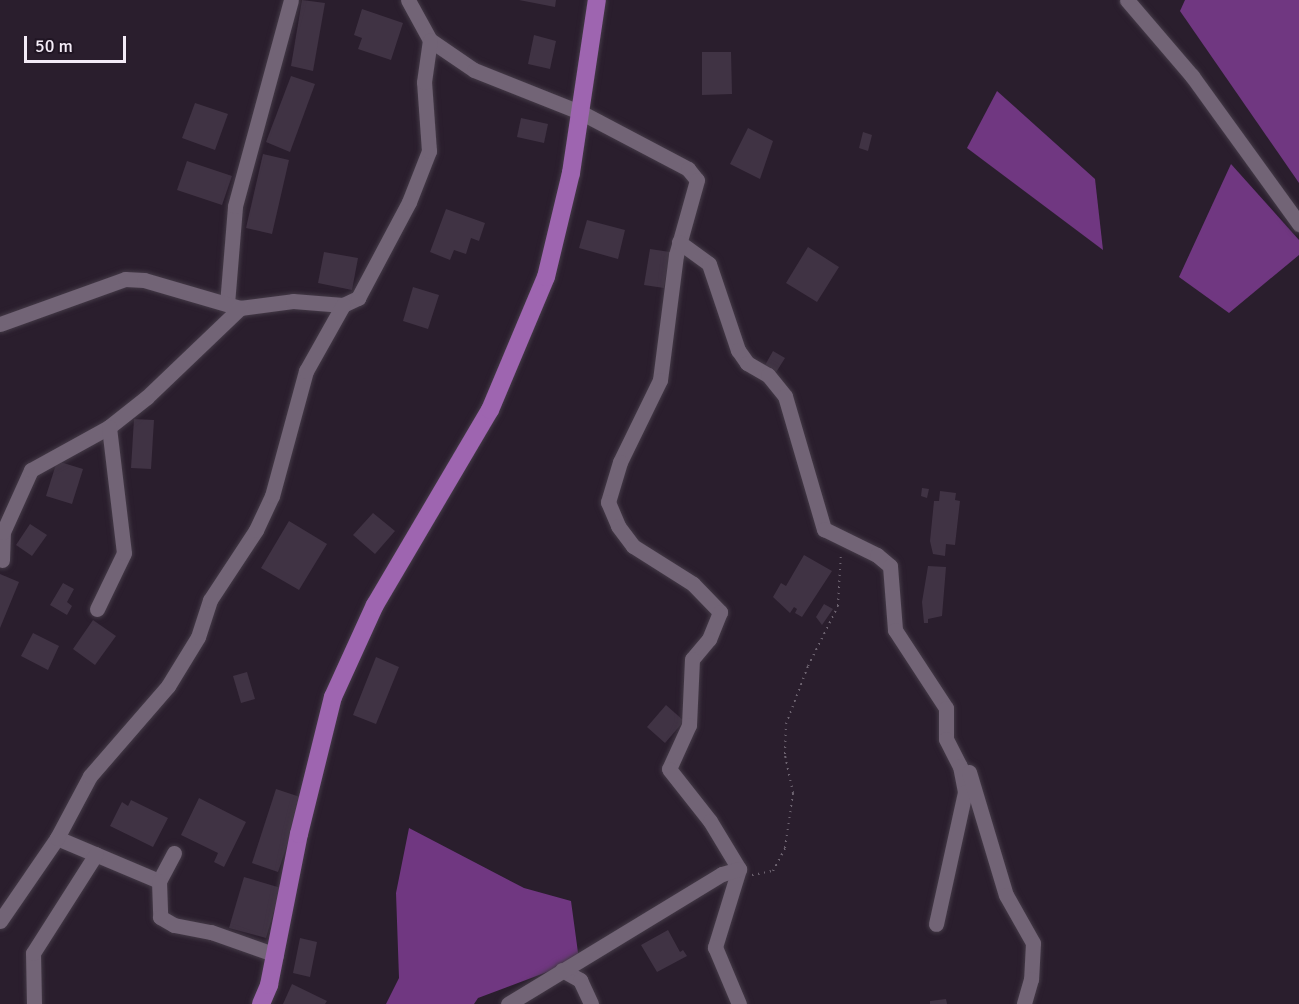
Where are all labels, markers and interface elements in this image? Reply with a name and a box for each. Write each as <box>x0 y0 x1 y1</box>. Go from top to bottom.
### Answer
scale bar <box>27 24 129 62</box>
text: 50 m <box>35 35 73 57</box>

